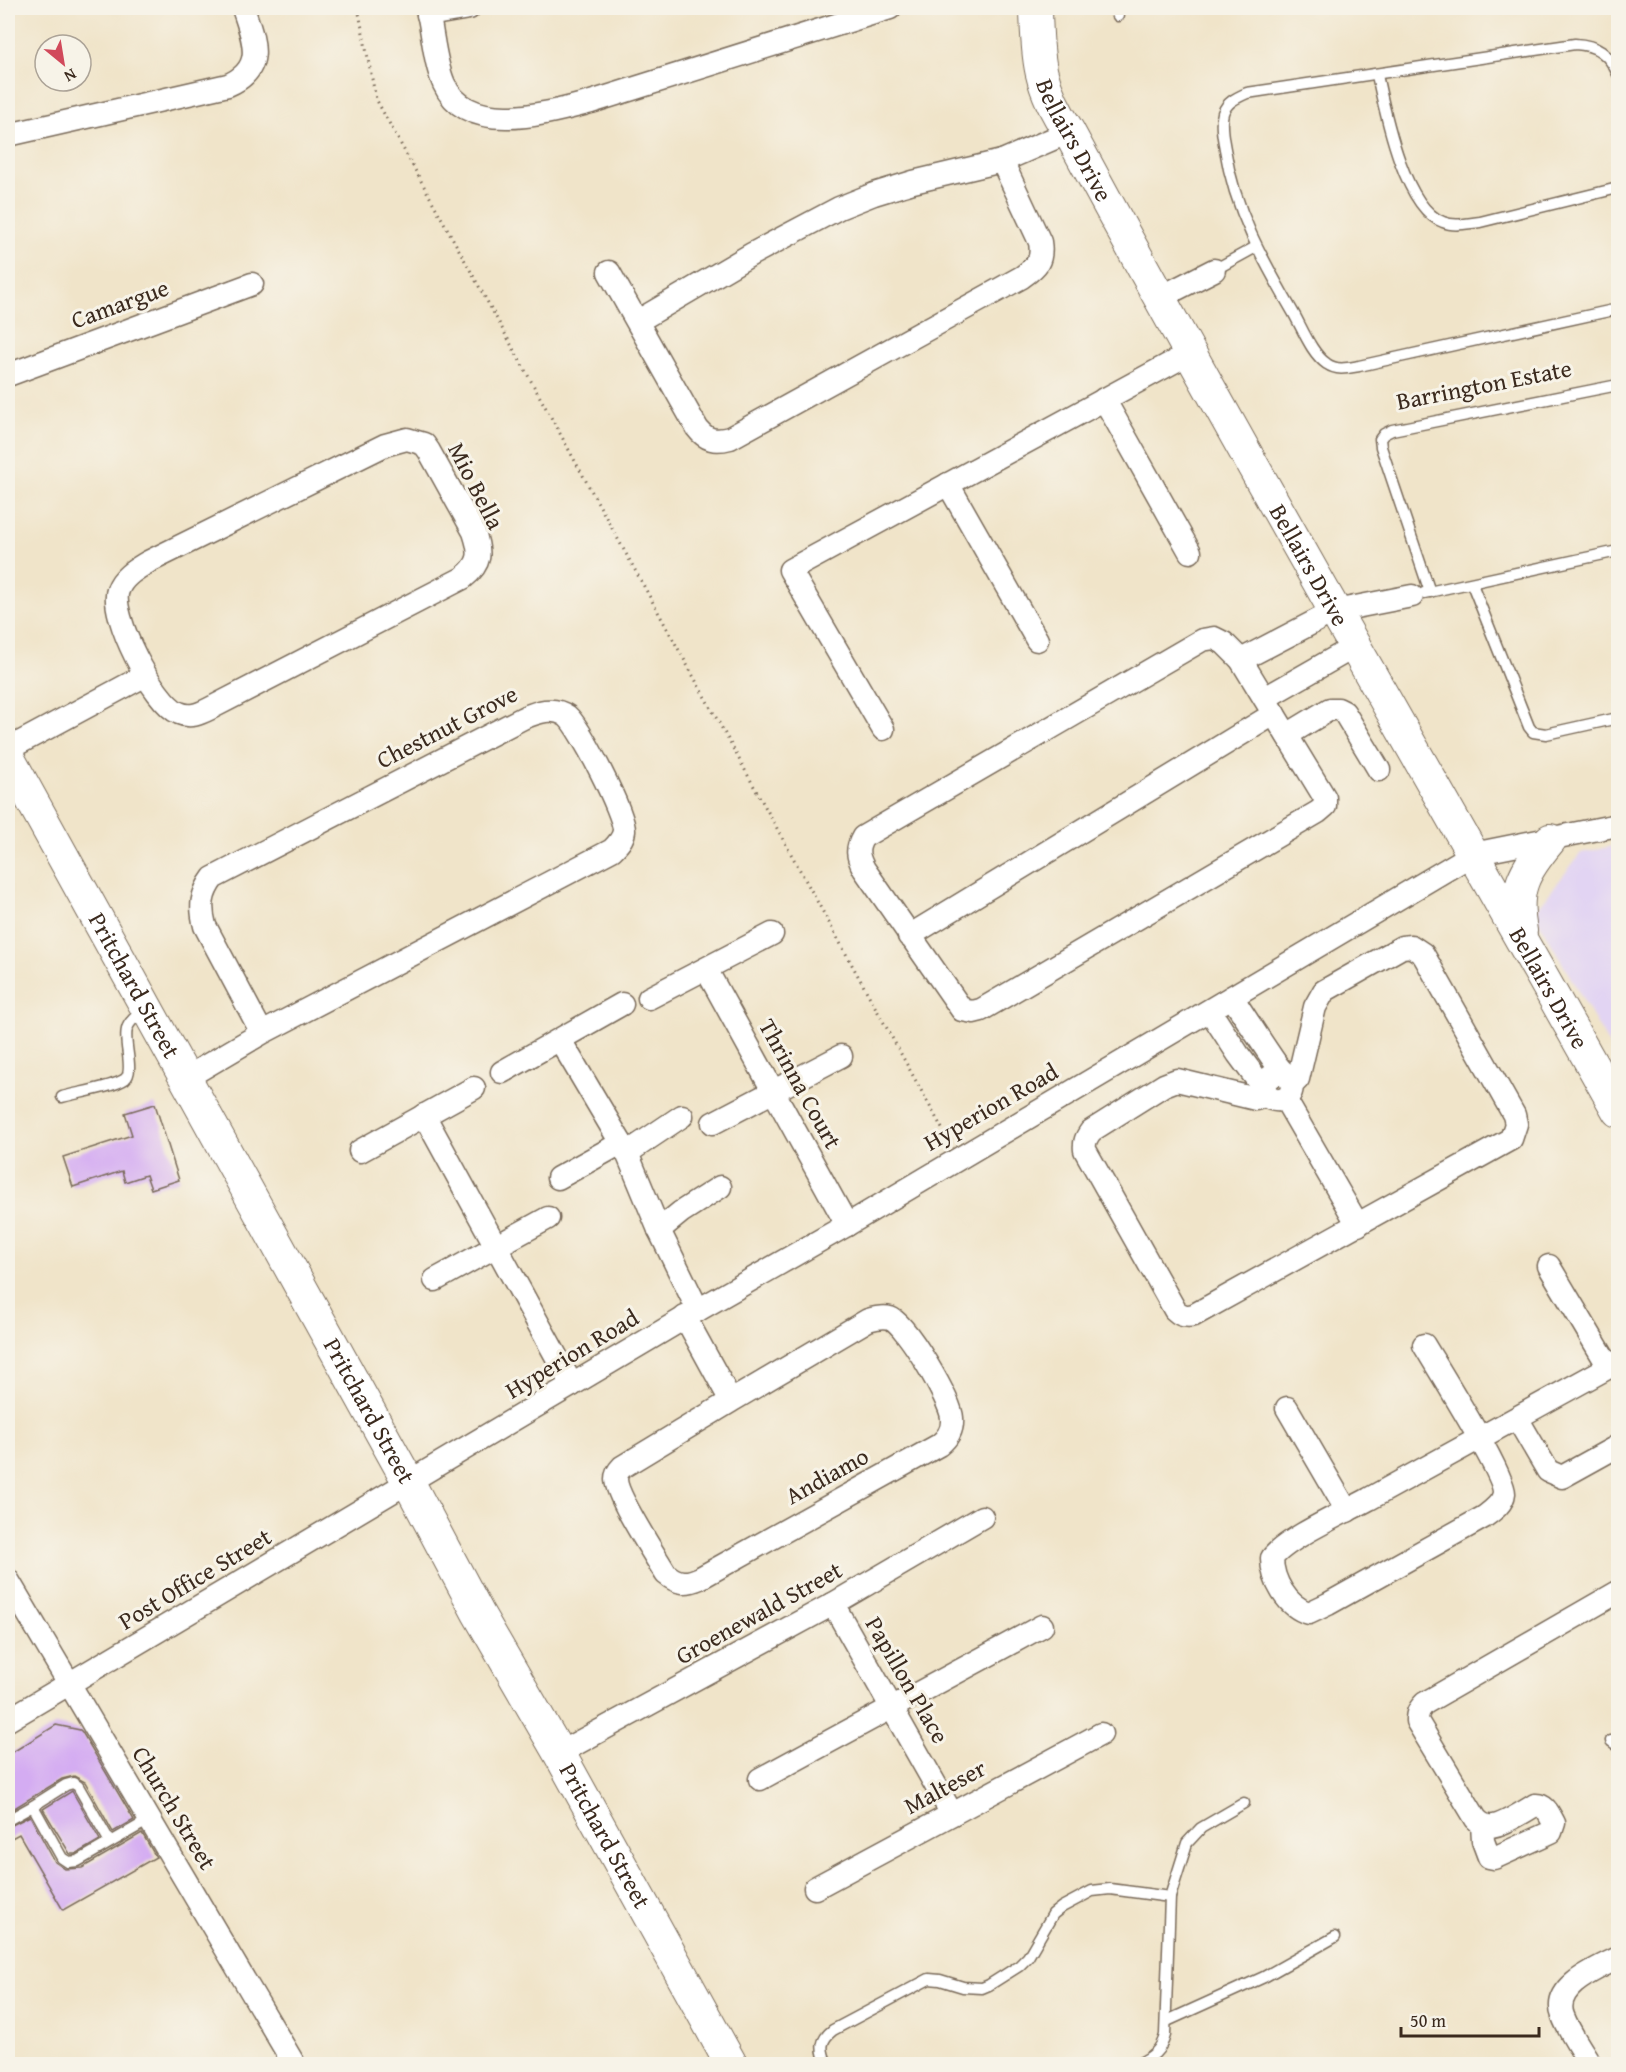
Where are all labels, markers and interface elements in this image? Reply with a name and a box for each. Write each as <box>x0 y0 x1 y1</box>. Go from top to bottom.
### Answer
north arrow <box>33 33 93 93</box>
text: N <box>60 63 81 89</box>
street label: Bellairs Drive <box>1027 74 1121 208</box>
street label: Camargue <box>66 270 173 337</box>
street label: Barrington Estate <box>1393 350 1574 419</box>
street label: Mio Bella <box>440 436 514 536</box>
street label: Bellairs Drive <box>1261 498 1358 632</box>
street label: Chestnut Grove <box>370 676 523 777</box>
street label: Pritchard Street <box>80 906 189 1065</box>
street label: Bellairs Drive <box>1501 920 1598 1055</box>
street label: Thrinna Court <box>750 1012 851 1156</box>
street label: Hyperion Road <box>917 1054 1065 1159</box>
street label: Hyperion Road <box>498 1300 645 1407</box>
street label: Pritchard Street <box>315 1331 424 1490</box>
street label: Andiamo <box>779 1438 875 1513</box>
street label: Post Office Street <box>112 1519 278 1638</box>
street label: Groenewald Street <box>669 1552 849 1673</box>
street label: Papillon Place <box>857 1610 958 1750</box>
street label: Church Street <box>124 1739 225 1877</box>
street label: Malteser <box>898 1750 992 1823</box>
street label: Pritchard Street <box>551 1756 660 1915</box>
scale bar <box>1401 2000 1539 2038</box>
text: 50 m <box>1410 2007 1446 2034</box>

